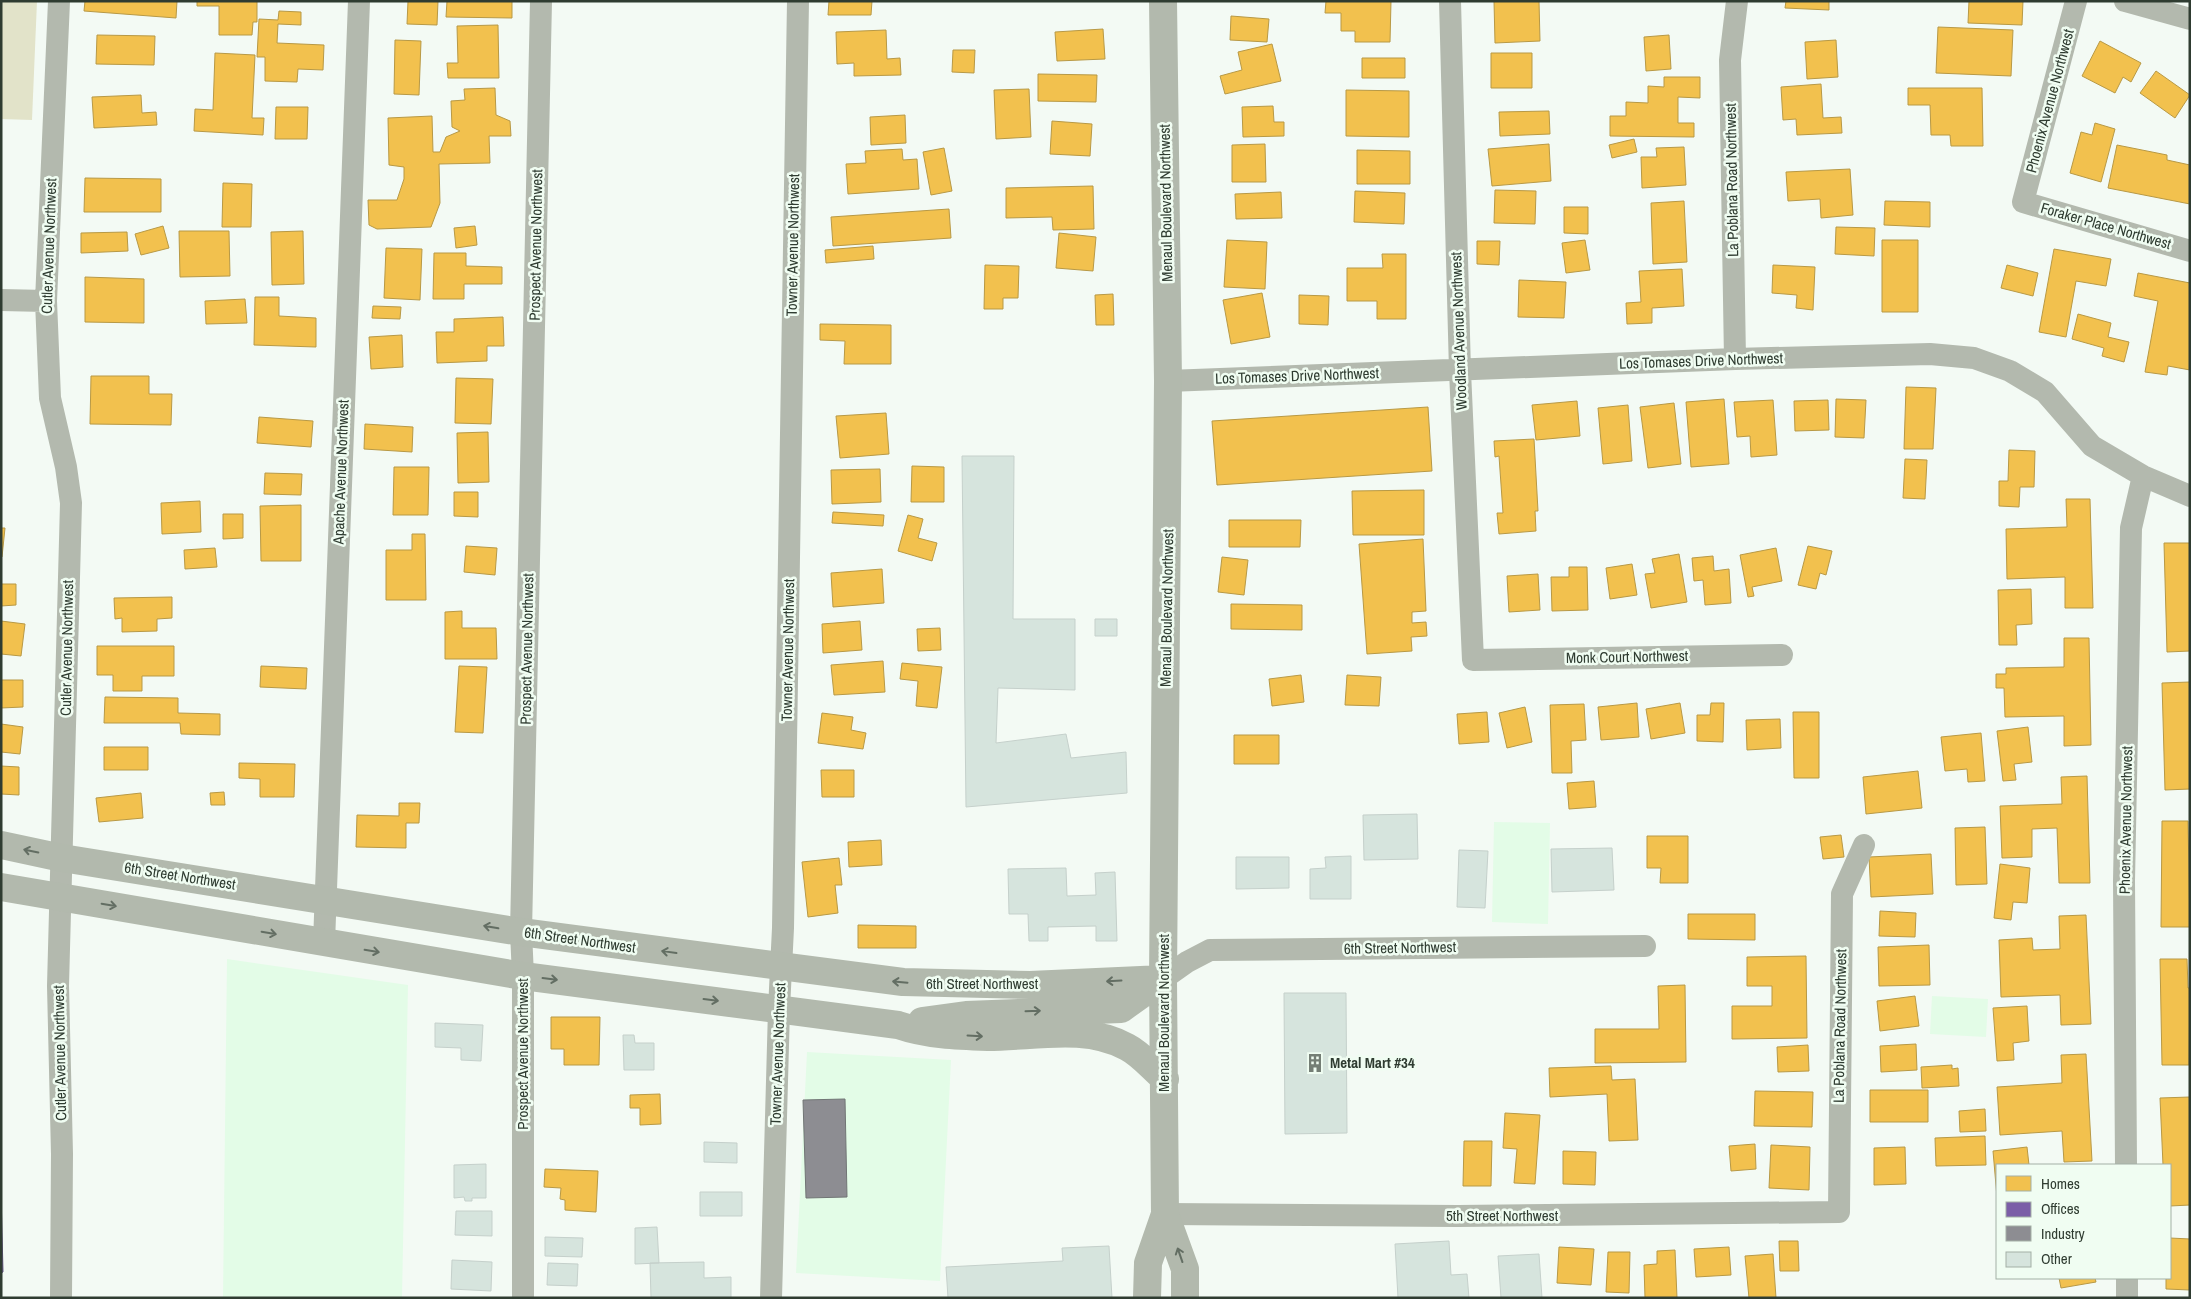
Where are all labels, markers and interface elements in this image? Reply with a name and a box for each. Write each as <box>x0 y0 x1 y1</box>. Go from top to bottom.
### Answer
street label: Phoenix Avenue Northwest <box>2020 26 2079 175</box>
street label: La Poblana Road Northwest <box>1720 102 1743 257</box>
street label: Menaul Boulevard Northwest <box>1154 123 1177 282</box>
street label: Prospect Avenue Northwest <box>524 168 547 321</box>
street label: Towner Avenue Northwest <box>781 173 804 317</box>
street label: Cutler Avenue Northwest <box>36 177 61 314</box>
street label: Foraker Place Northwest <box>2038 197 2174 254</box>
street label: Woodland Avenue Northwest <box>1445 251 1472 410</box>
street label: Los Tomases Drive Northwest <box>1619 347 1784 374</box>
street label: Los Tomases Drive Northwest <box>1215 362 1380 389</box>
street label: Apache Avenue Northwest <box>327 399 354 546</box>
street label: Menaul Boulevard Northwest <box>1155 528 1178 687</box>
street label: Prospect Avenue Northwest <box>515 572 538 725</box>
street label: Towner Avenue Northwest <box>776 578 799 722</box>
street label: Cutler Avenue Northwest <box>55 579 78 716</box>
street label: Monk Court Northwest <box>1566 645 1689 668</box>
street label: Phoenix Avenue Northwest <box>2114 745 2137 894</box>
one-way arrow <box>24 846 40 856</box>
street label: 6th Street Northwest <box>123 856 238 895</box>
one-way arrow <box>101 901 117 911</box>
street label: 6th Street Northwest <box>523 921 638 958</box>
one-way arrow <box>483 922 499 932</box>
one-way arrow <box>261 929 277 939</box>
street label: Menaul Boulevard Northwest <box>1153 933 1174 1092</box>
street label: 6th Street Northwest <box>1344 936 1457 959</box>
one-way arrow <box>363 946 379 956</box>
one-way arrow <box>661 947 677 957</box>
street label: La Poblana Road Northwest <box>1828 948 1851 1103</box>
street label: 6th Street Northwest <box>926 973 1039 994</box>
one-way arrow <box>541 974 557 984</box>
one-way arrow <box>1107 976 1123 985</box>
one-way arrow <box>892 977 908 987</box>
street label: Prospect Avenue Northwest <box>512 978 533 1130</box>
street label: Towner Avenue Northwest <box>765 982 791 1126</box>
street label: Cutler Avenue Northwest <box>48 984 71 1121</box>
one-way arrow <box>702 996 718 1006</box>
one-way arrow <box>1025 1007 1041 1016</box>
one-way arrow <box>967 1031 983 1040</box>
building icon: Metal Mart #34 <box>1304 1052 1326 1074</box>
place label: Metal Mart #34 <box>1330 1052 1415 1073</box>
legend <box>1996 1164 2171 1279</box>
text: Homes <box>2041 1173 2080 1194</box>
text: Offices <box>2041 1198 2080 1219</box>
street label: 5th Street Northwest <box>1446 1205 1559 1226</box>
text: Industry <box>2041 1223 2086 1244</box>
one-way arrow <box>1175 1248 1184 1264</box>
text: Other <box>2041 1248 2072 1269</box>

